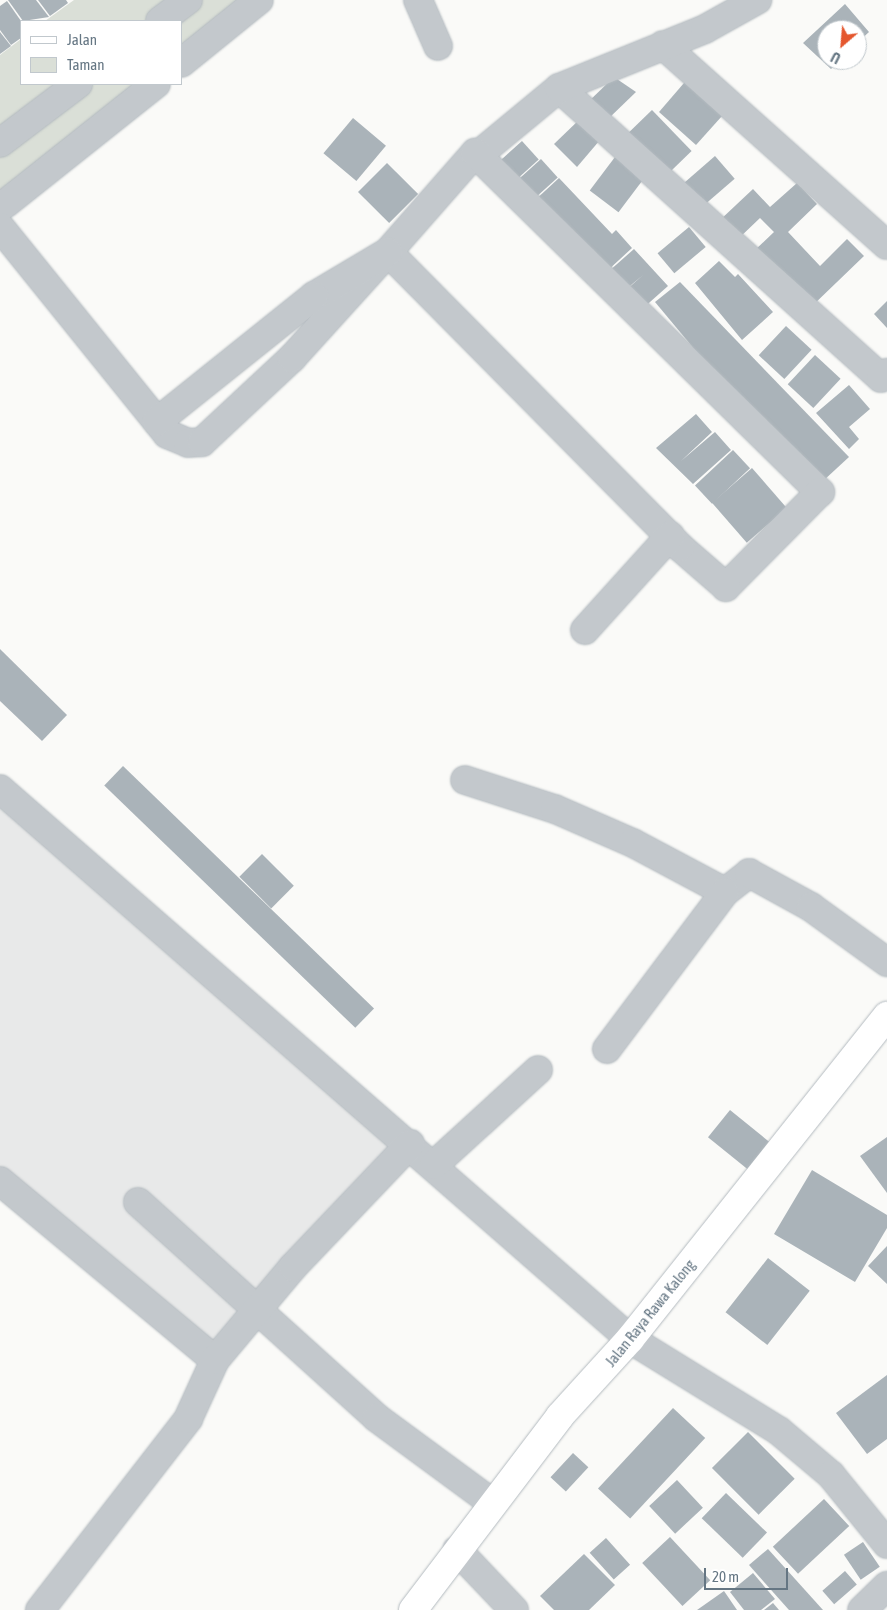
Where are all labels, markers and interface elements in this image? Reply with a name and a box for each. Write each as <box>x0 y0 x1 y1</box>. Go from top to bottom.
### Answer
legend <box>20 20 182 85</box>
north arrow <box>817 20 867 70</box>
text: Jalan <box>67 31 97 48</box>
text: U <box>828 48 843 66</box>
text: Taman <box>67 56 105 73</box>
street label: Jalan Raya Rawa Kalong <box>601 1256 699 1370</box>
scale bar <box>707 1558 791 1590</box>
text: 20 m <box>712 1568 739 1585</box>

